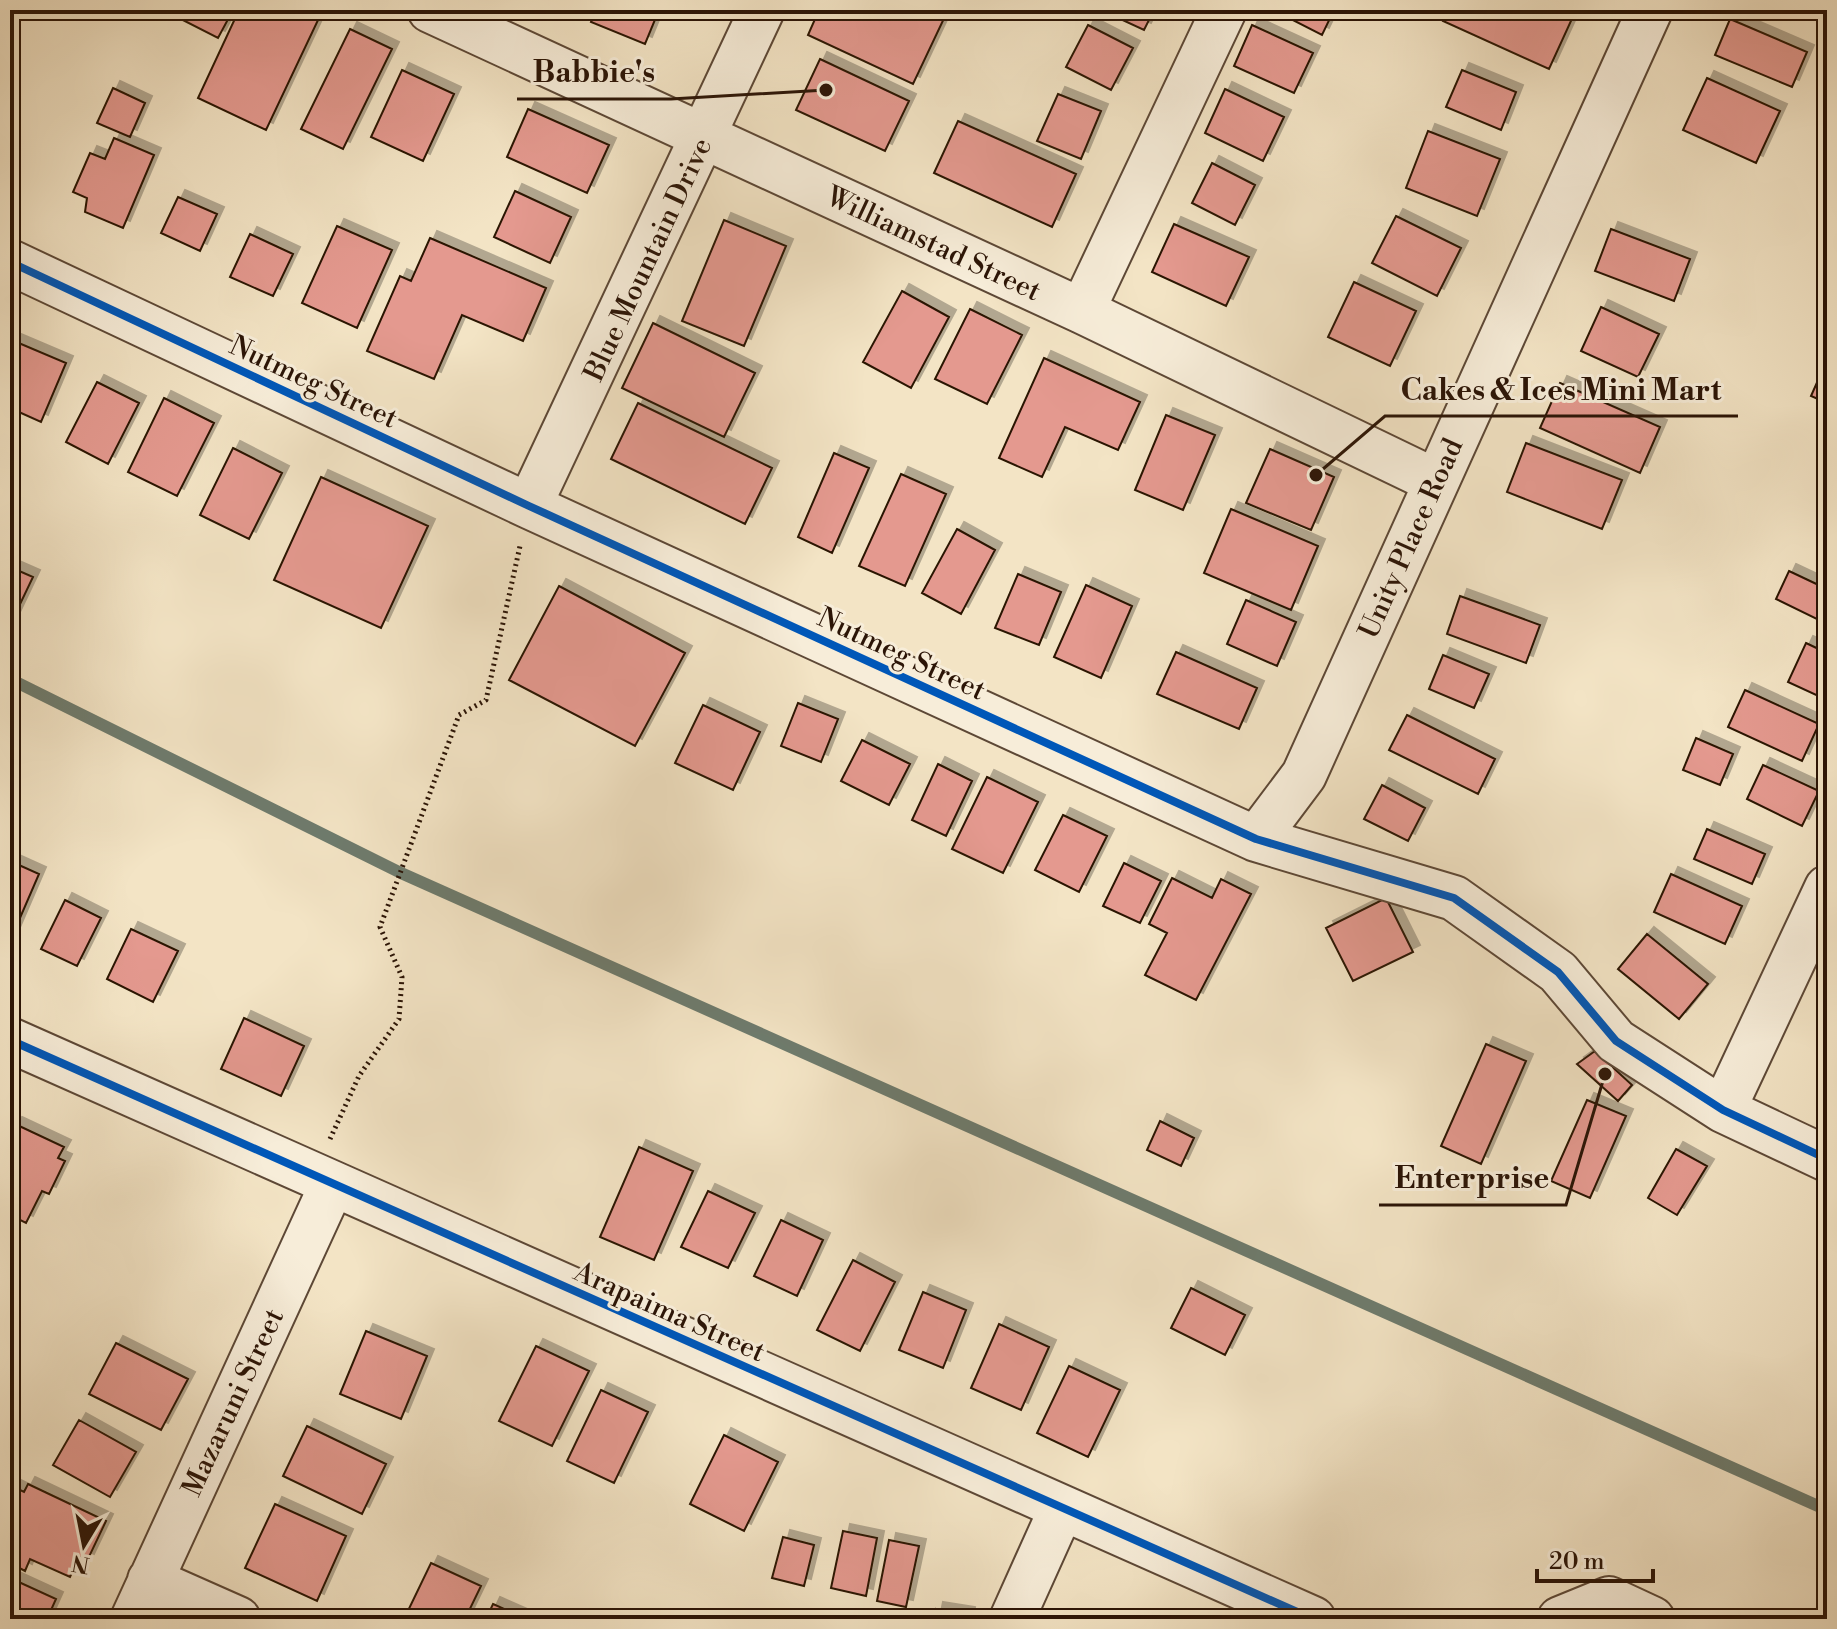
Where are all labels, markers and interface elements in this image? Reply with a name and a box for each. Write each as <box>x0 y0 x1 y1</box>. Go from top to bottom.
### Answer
callout: Babbie's <box>517 45 671 99</box>
text: Babbie's <box>533 54 655 92</box>
street label: Blue Mountain Drive <box>576 132 720 388</box>
street label: Williamstad Street <box>820 179 1046 309</box>
street label: Nutmeg Street <box>224 328 403 437</box>
callout: Cakes & Ices Mini Mart <box>1385 362 1738 416</box>
text: Cakes & Ices Mini Mart <box>1401 372 1722 410</box>
street label: Unity Place Road <box>1352 433 1471 644</box>
street label: Nutmeg Street <box>812 600 991 709</box>
callout: Enterprise <box>1379 1151 1566 1205</box>
text: Enterprise <box>1395 1160 1549 1198</box>
street label: Arapaima Street <box>568 1254 770 1370</box>
street label: Mazaruni Street <box>175 1303 292 1502</box>
north arrow <box>44 1505 124 1585</box>
scale bar <box>1537 1533 1653 1583</box>
text: 20 m <box>1549 1547 1605 1577</box>
text: N <box>69 1548 92 1578</box>

